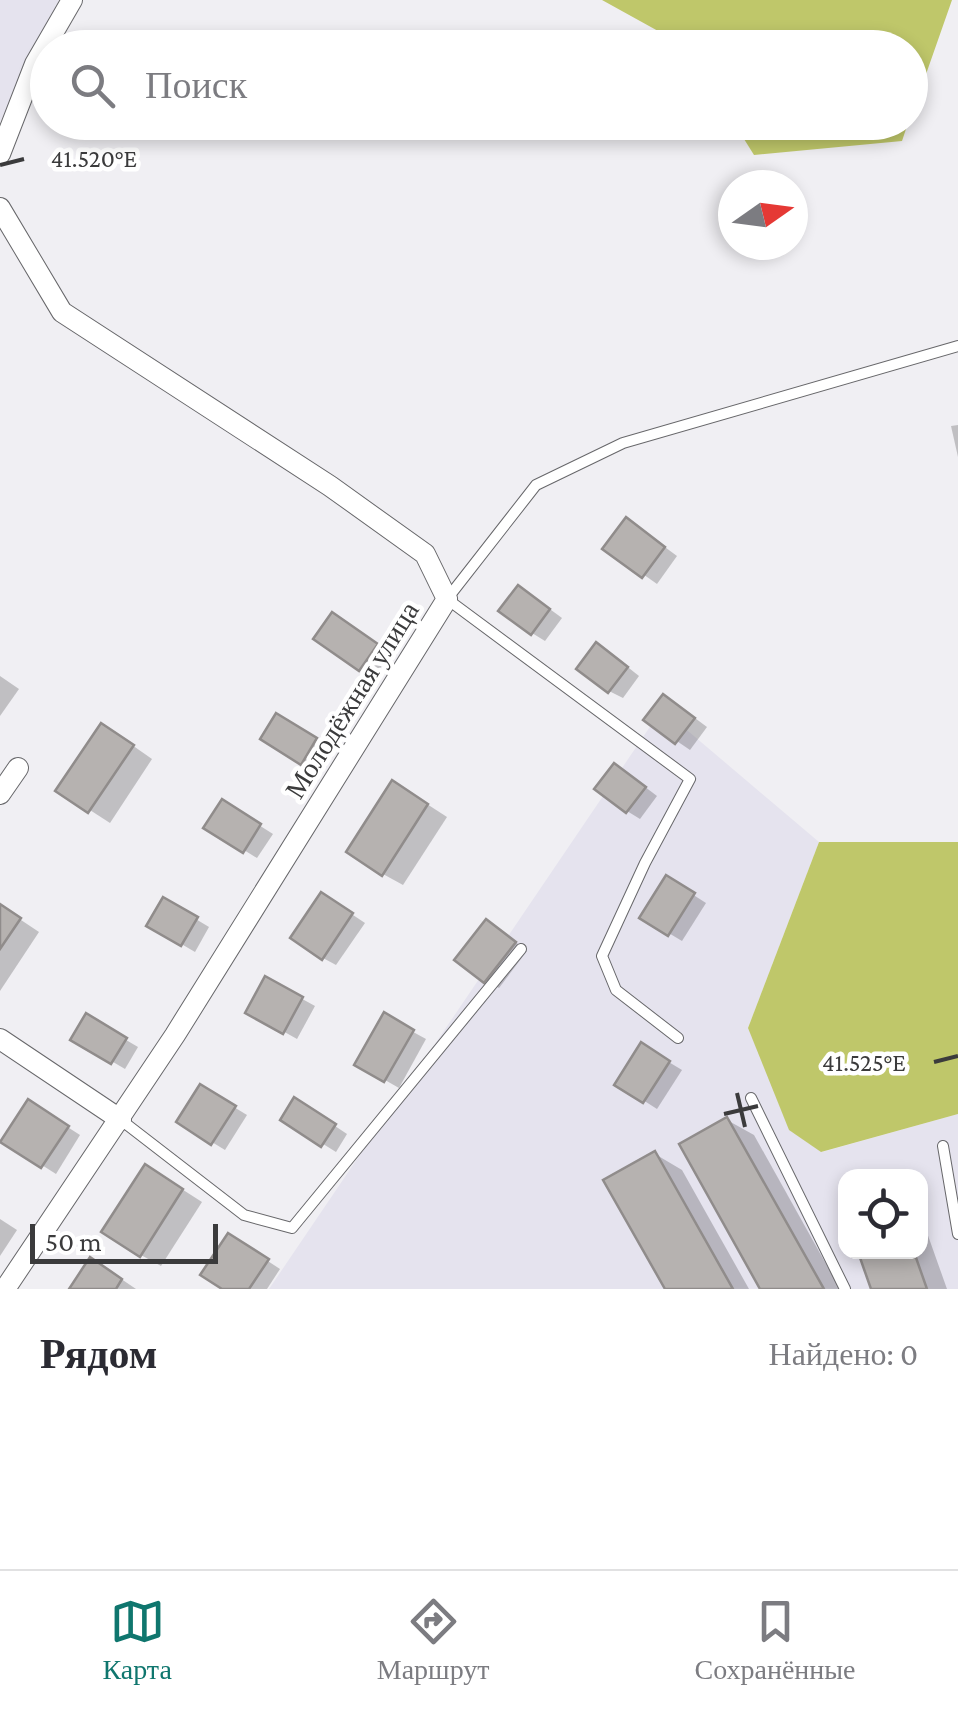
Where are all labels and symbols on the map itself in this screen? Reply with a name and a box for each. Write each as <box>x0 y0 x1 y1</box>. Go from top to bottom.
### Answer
text: 41.520°E <box>51 145 137 172</box>
north arrow <box>718 170 808 260</box>
street label: Молодёжная улица <box>279 596 425 804</box>
text: 41.525°E <box>822 1049 906 1076</box>
scale bar <box>30 1219 218 1264</box>

